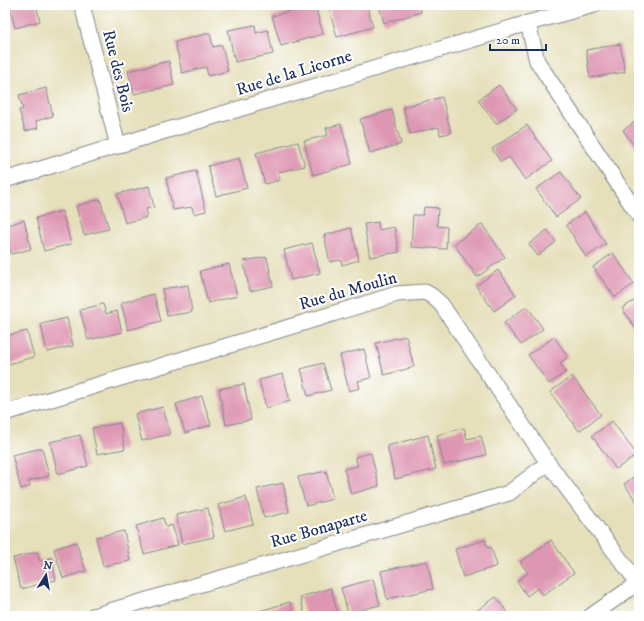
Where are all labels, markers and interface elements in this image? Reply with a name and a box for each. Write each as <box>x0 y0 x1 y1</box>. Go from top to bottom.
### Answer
scale bar <box>490 26 546 52</box>
street label: Rue des Bois <box>97 28 139 115</box>
text: 20 m <box>496 33 520 48</box>
street label: Rue de la Licorne <box>234 45 354 101</box>
street label: Rue du Moulin <box>297 267 400 315</box>
street label: Rue Bonaparte <box>268 505 370 553</box>
north arrow <box>26 555 66 595</box>
text: N <box>42 558 53 574</box>

